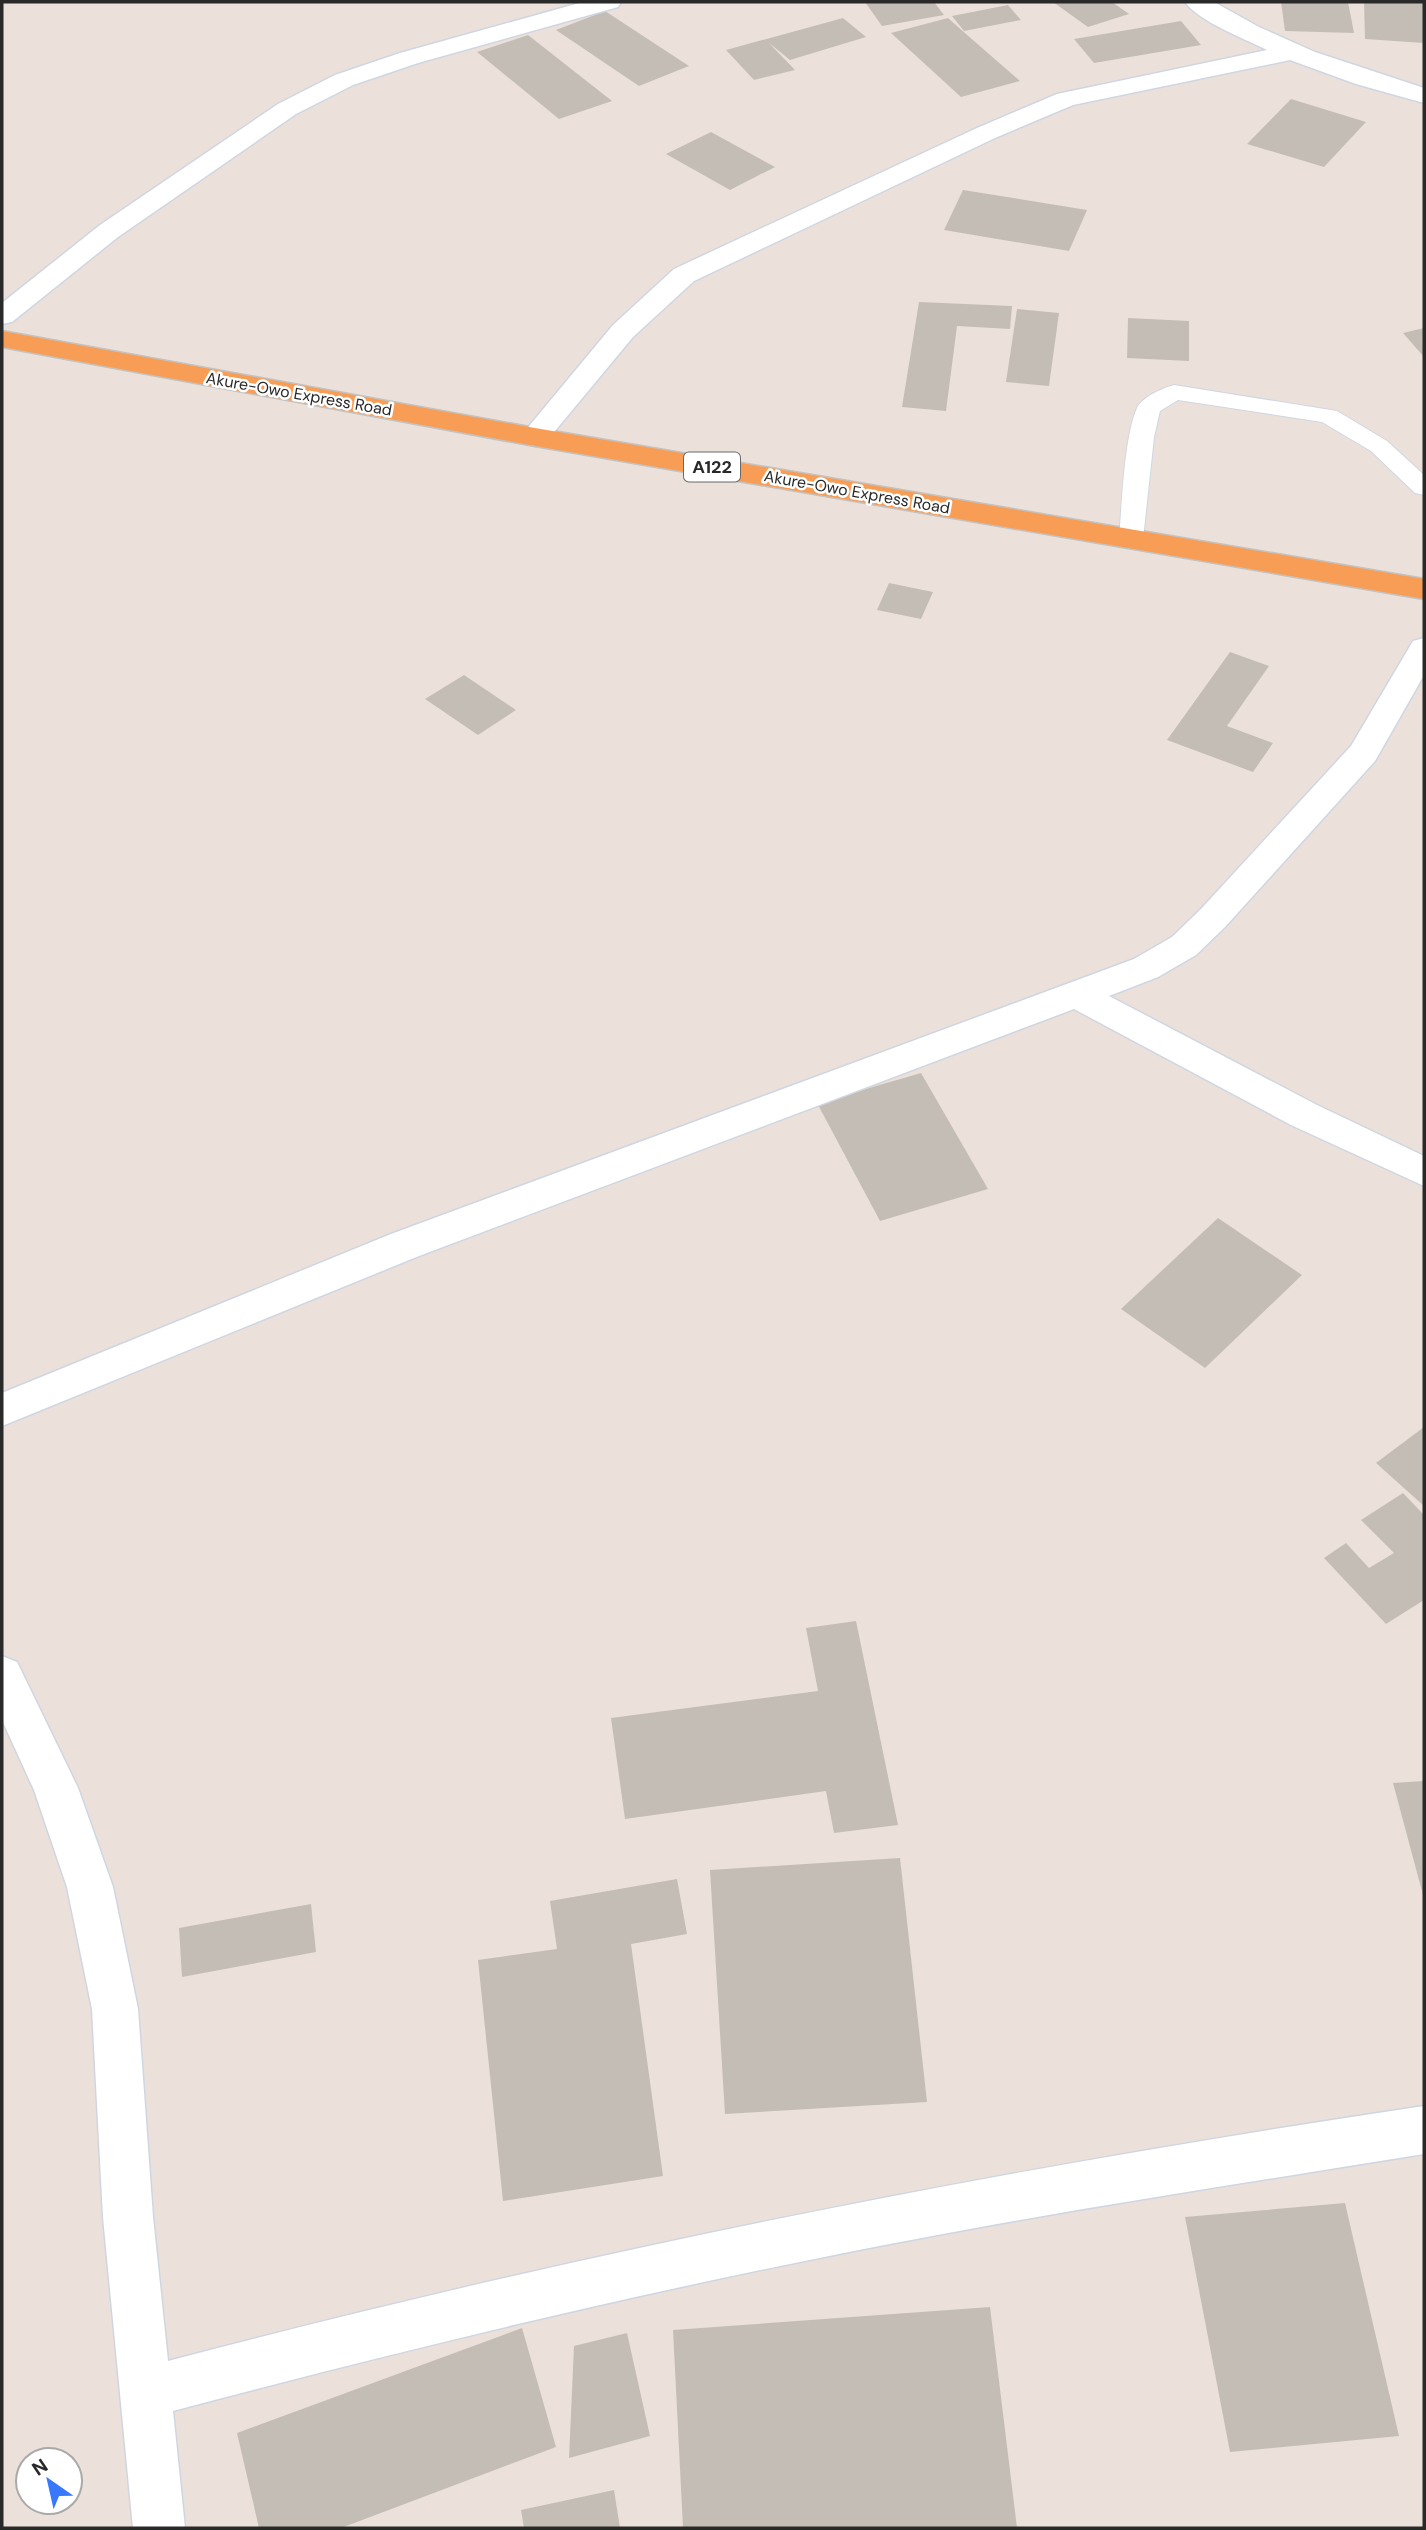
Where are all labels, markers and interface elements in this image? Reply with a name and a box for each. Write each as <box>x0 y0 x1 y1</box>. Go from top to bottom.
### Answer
street label: Akure-Owo Express Road <box>204 367 394 421</box>
road number: A122 <box>684 452 740 481</box>
street label: Akure-Owo Express Road <box>762 465 952 519</box>
north arrow <box>14 2446 84 2516</box>
text: N <box>27 2453 53 2482</box>

